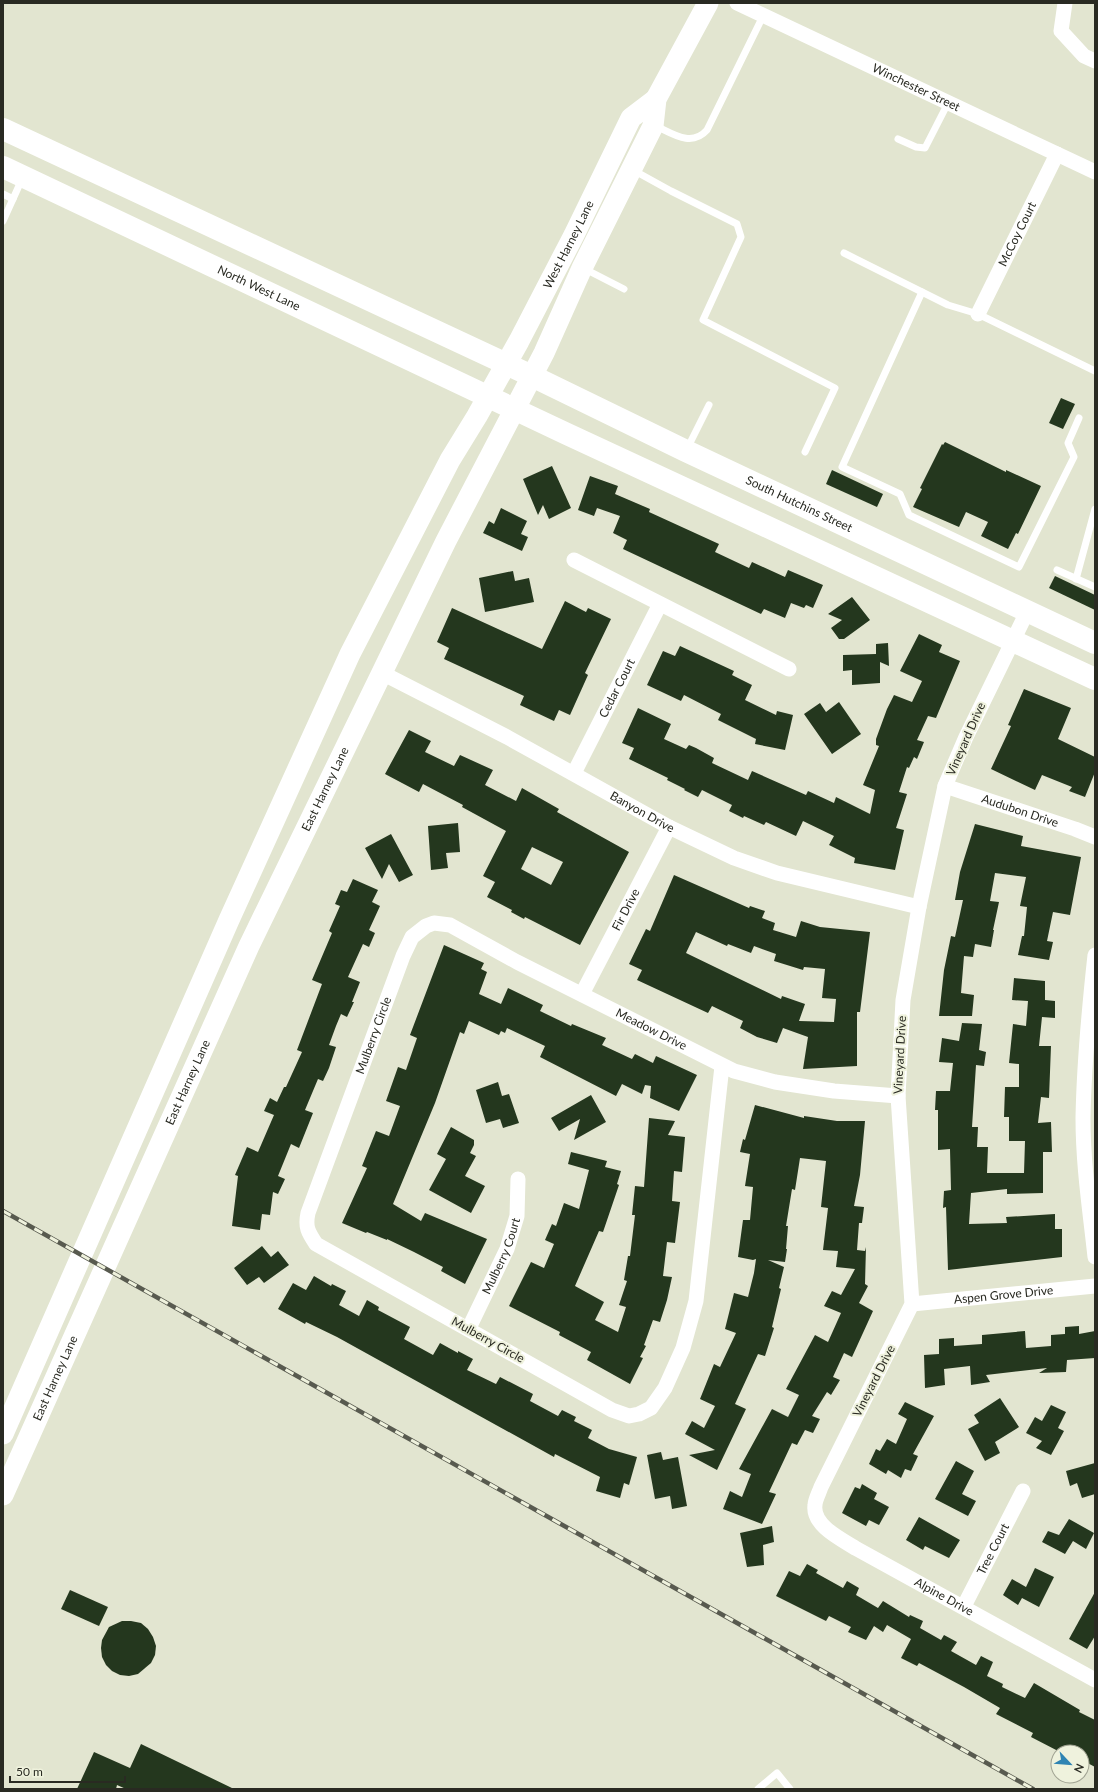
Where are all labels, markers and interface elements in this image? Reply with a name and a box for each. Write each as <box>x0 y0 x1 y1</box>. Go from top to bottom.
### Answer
street label: Winchester Street <box>870 60 963 115</box>
street label: West Harney Lane <box>539 198 597 291</box>
street label: McCoy Court <box>995 199 1040 269</box>
street label: North West Lane <box>215 262 303 314</box>
street label: South Hutchins Street <box>744 472 856 535</box>
street label: Cedar Court <box>595 655 638 720</box>
street label: Vineyard Drive <box>943 700 988 778</box>
street label: East Harney Lane <box>298 744 352 834</box>
street label: Banyon Drive <box>607 788 677 835</box>
street label: Audubon Drive <box>980 791 1061 830</box>
street label: Fir Drive <box>608 886 643 933</box>
street label: Mulberry Circle <box>352 995 394 1076</box>
street label: Meadow Drive <box>613 1005 690 1053</box>
street label: Vineyard Drive <box>890 1015 909 1095</box>
street label: East Harney Lane <box>162 1037 213 1127</box>
street label: Mulberry Court <box>478 1215 523 1297</box>
street label: Aspen Grove Drive <box>953 1282 1054 1307</box>
street label: Mulberry Circle <box>449 1313 527 1366</box>
street label: East Harney Lane <box>29 1333 81 1423</box>
street label: Vineyard Drive <box>849 1342 898 1419</box>
street label: Tree Court <box>973 1520 1012 1577</box>
street label: Alpine Drive <box>912 1574 976 1619</box>
north arrow <box>1050 1744 1090 1784</box>
scale bar <box>10 1758 125 1784</box>
text: N <box>1072 1762 1087 1775</box>
text: 50 m <box>16 1764 43 1779</box>

